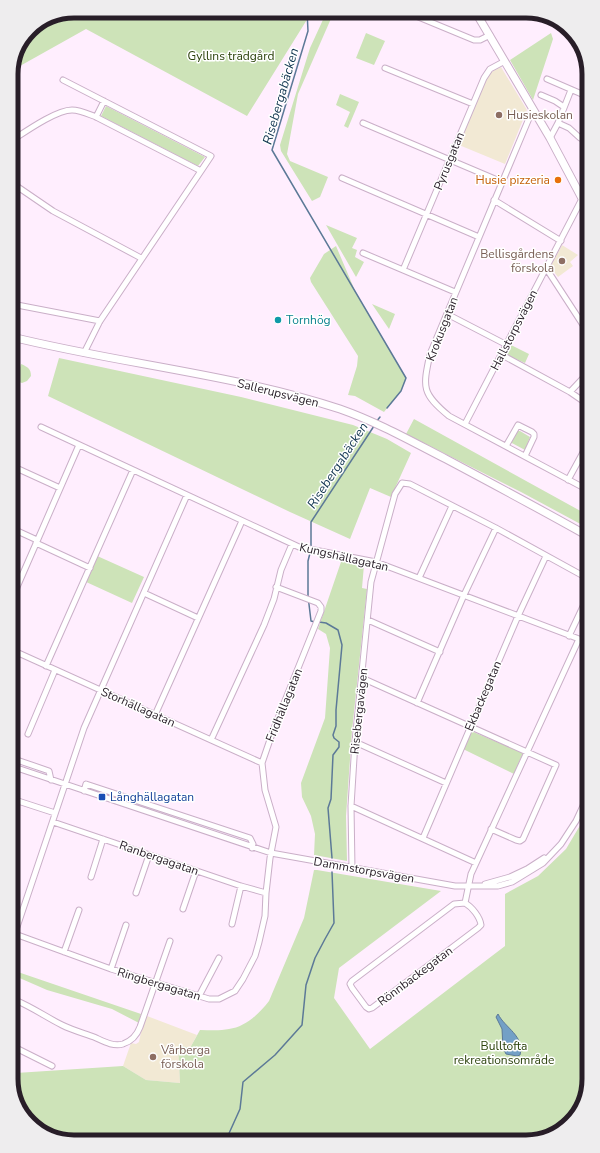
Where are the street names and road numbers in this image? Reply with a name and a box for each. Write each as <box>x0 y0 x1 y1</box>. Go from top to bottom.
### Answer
street label: Pyrusgatan <box>430 130 468 192</box>
street label: Hallstorpsvägen <box>487 287 541 373</box>
street label: Krokusgatan <box>422 295 462 363</box>
street label: Sallerupsvägen <box>236 375 320 411</box>
street label: Kungshällagatan <box>298 539 390 575</box>
street label: Ekbackegatan <box>461 658 505 734</box>
street label: Fridhällagatan <box>262 666 306 744</box>
street label: Risebergavägen <box>347 667 371 755</box>
street label: Storhällagatan <box>98 683 178 731</box>
street label: Ranbergagatan <box>117 837 201 879</box>
street label: Dammstorpsvägen <box>312 853 416 887</box>
street label: Rönnbackegatan <box>374 942 456 1010</box>
street label: Ringbergagatan <box>115 964 203 1004</box>

